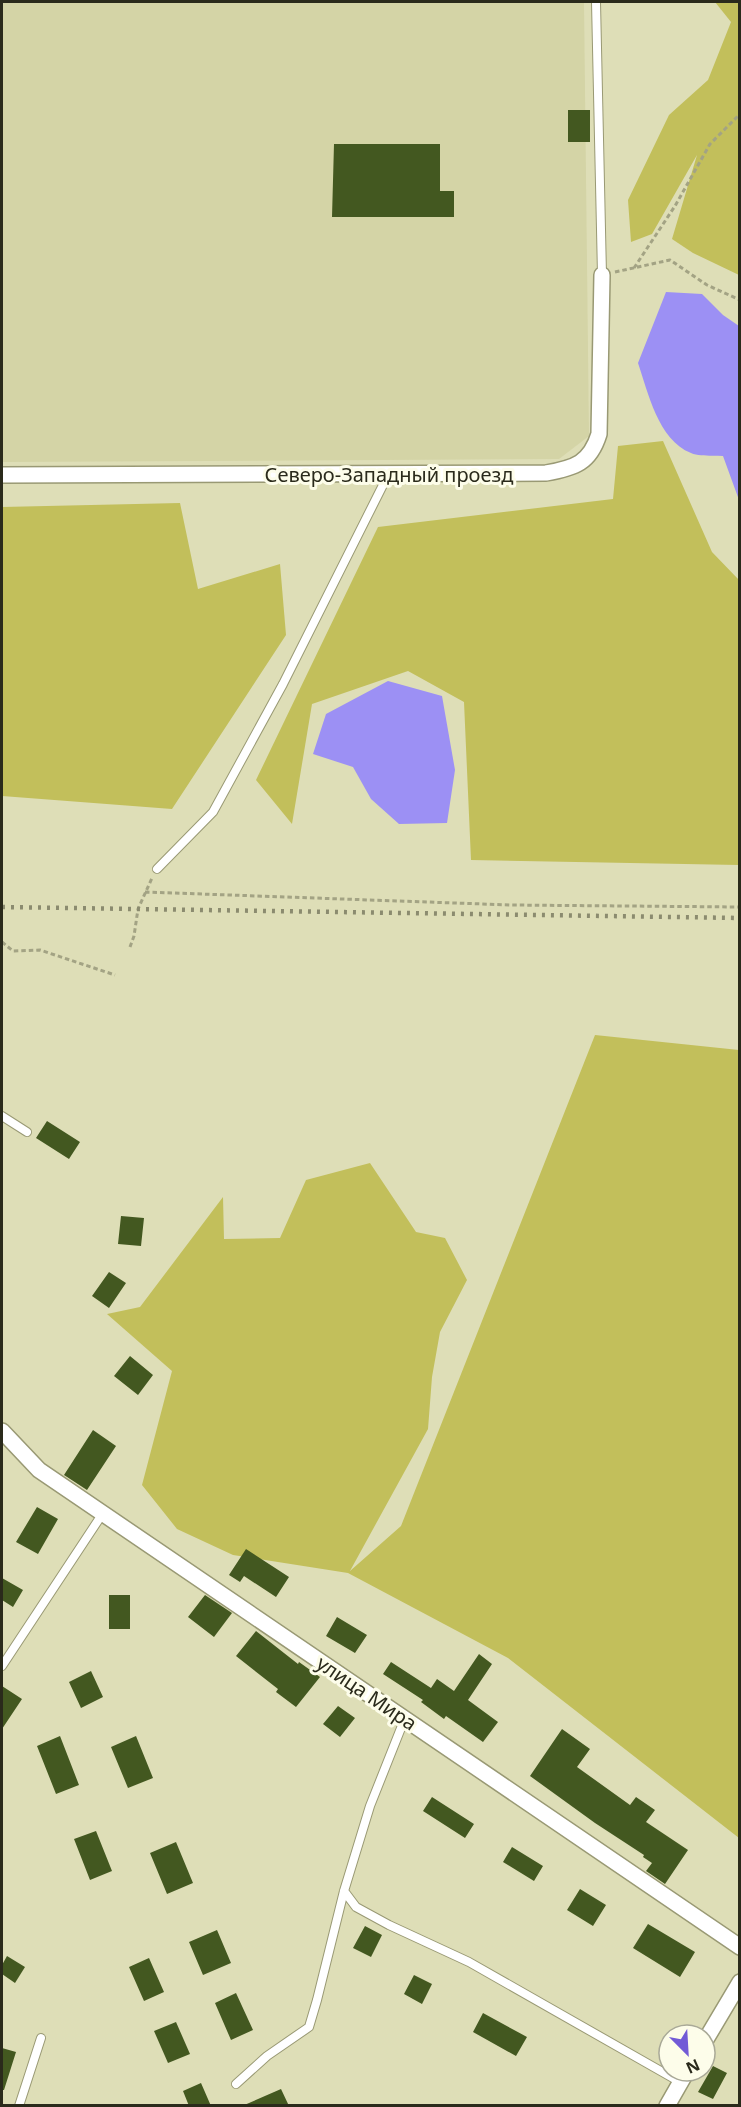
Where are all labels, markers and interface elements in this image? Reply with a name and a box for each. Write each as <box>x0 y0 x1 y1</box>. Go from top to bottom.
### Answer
street label: Северо-Западный проезд <box>265 461 513 488</box>
street label: улица Мира <box>311 1649 423 1737</box>
north arrow <box>657 2023 717 2083</box>
text: N <box>683 2054 704 2079</box>

